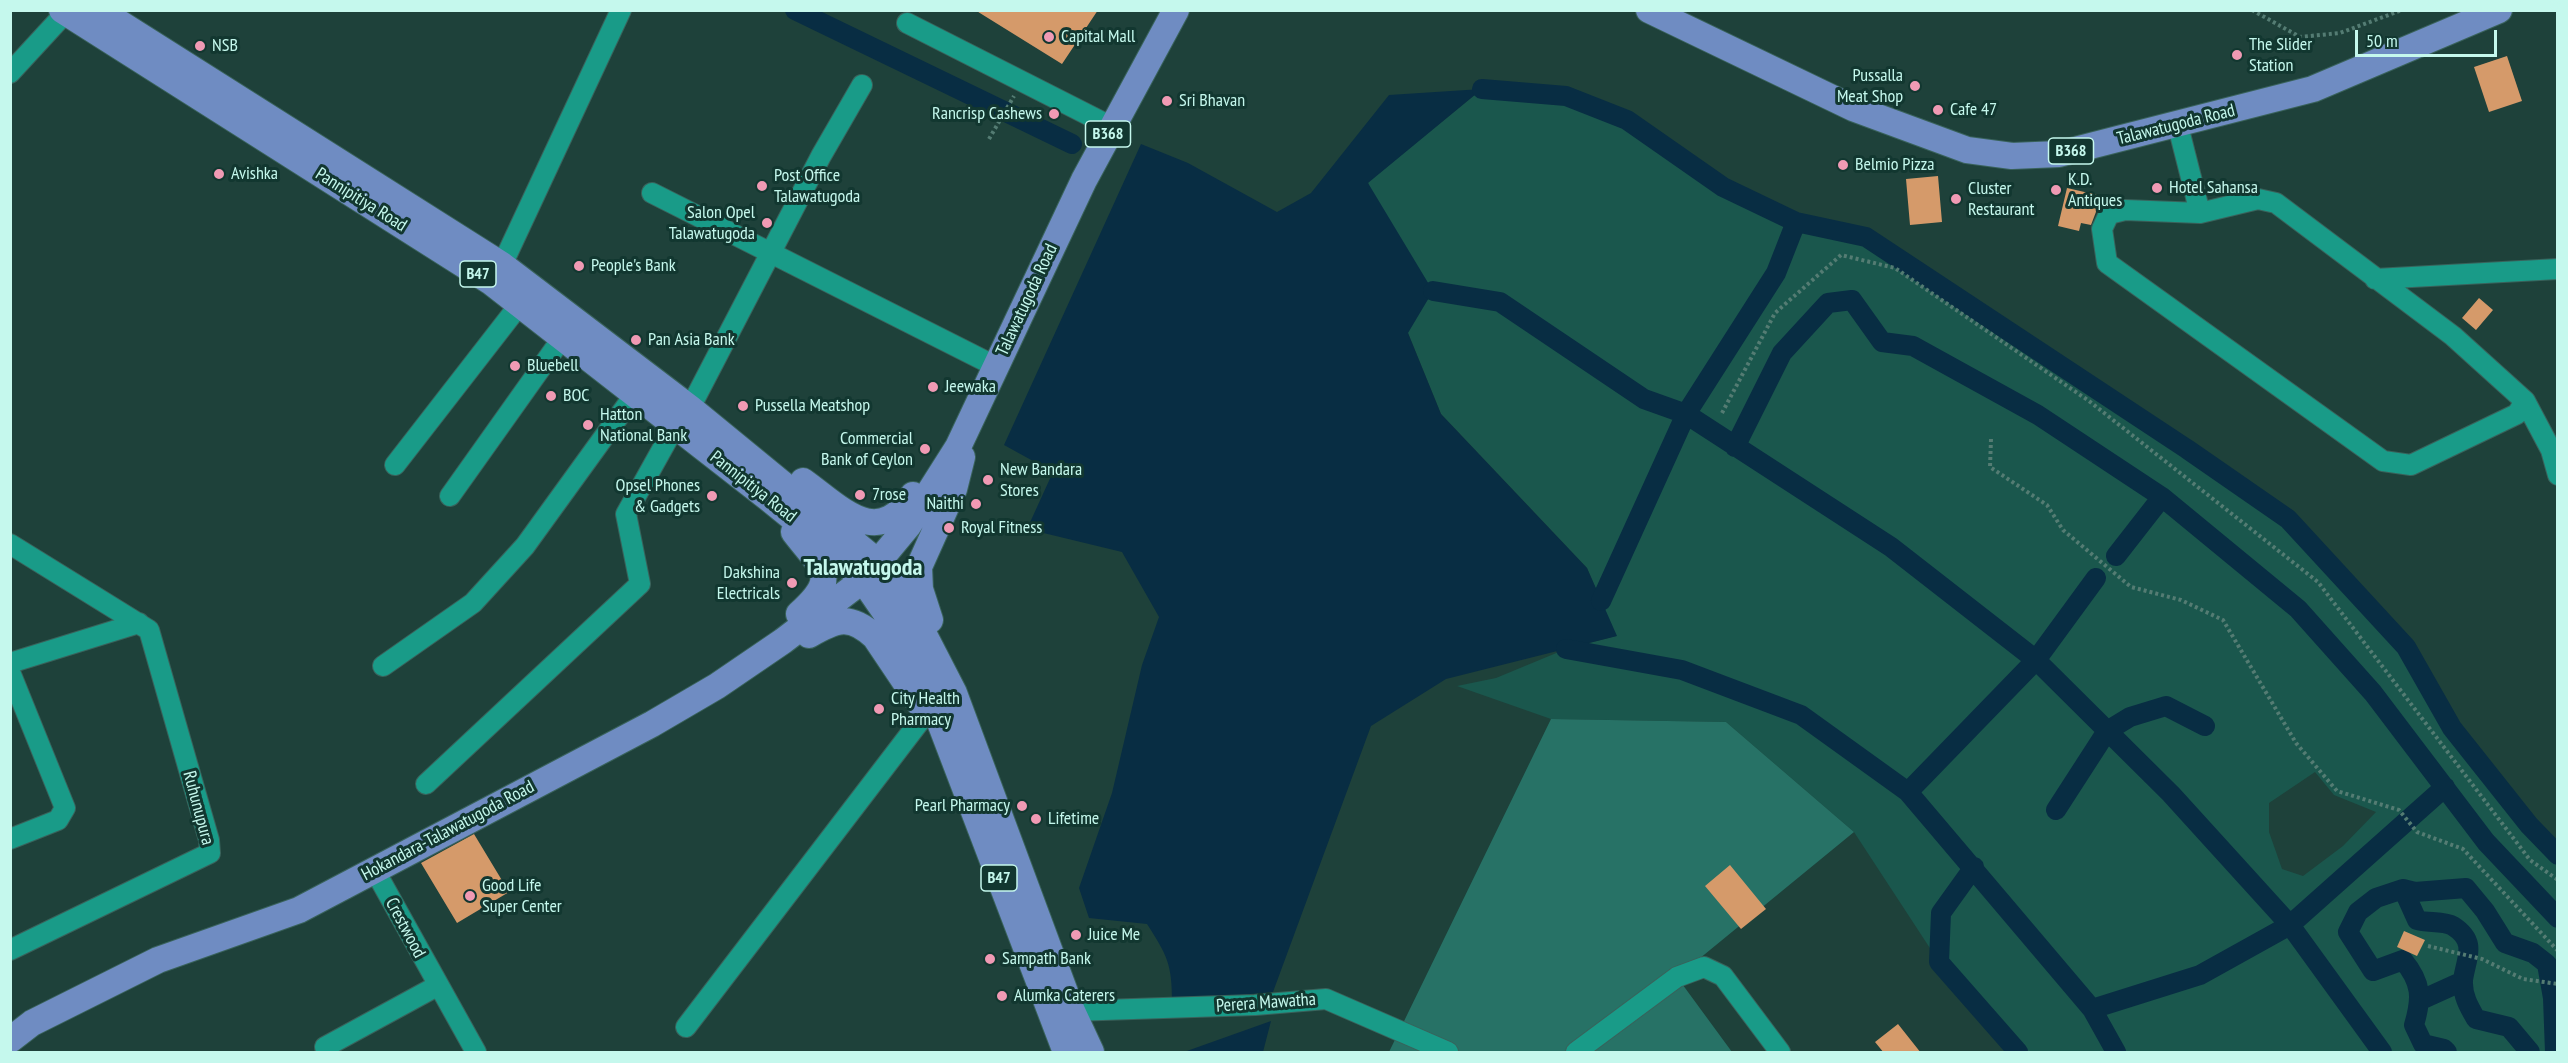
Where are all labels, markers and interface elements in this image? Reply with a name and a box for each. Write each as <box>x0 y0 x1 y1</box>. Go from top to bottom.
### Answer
scale bar <box>2358 18 2500 56</box>
place label: Capital Mall <box>1061 26 1135 48</box>
text: 50 m <box>2366 29 2398 52</box>
marker: Capital Mall <box>1042 30 1056 44</box>
place label: The Slider Station <box>2249 34 2312 76</box>
place label: NSB <box>212 35 238 57</box>
marker: NSB <box>193 39 207 53</box>
marker: The Slider Station <box>2230 48 2244 62</box>
place label: Pussalla Meat Shop <box>1837 65 1903 107</box>
marker: Pussalla Meat Shop <box>1908 79 1922 93</box>
place label: Sri Bhavan <box>1179 90 1245 112</box>
marker: Sri Bhavan <box>1160 94 1174 108</box>
place label: Cafe 47 <box>1950 99 1997 121</box>
street label: Talawatugoda Road <box>2115 100 2237 150</box>
place label: Rancrisp Cashews <box>932 103 1042 125</box>
marker: Cafe 47 <box>1931 103 1945 117</box>
marker: Rancrisp Cashews <box>1047 107 1061 121</box>
road number: B368 <box>1086 121 1130 147</box>
road number: B368 <box>2048 138 2094 164</box>
place label: Belmio Pizza <box>1855 154 1935 176</box>
marker: Belmio Pizza <box>1836 158 1850 172</box>
place label: Avishka <box>231 163 278 185</box>
street label: Pannipitiya Road <box>311 163 411 237</box>
place label: Post Office Talawatugoda <box>774 165 860 207</box>
marker: Avishka <box>212 167 226 181</box>
place label: K.D. Antiques <box>2068 169 2122 212</box>
place label: Hotel Sahansa <box>2169 177 2258 199</box>
place label: Cluster Restaurant <box>1968 178 2034 220</box>
marker: Post Office Talawatugoda <box>755 179 769 193</box>
marker: Hotel Sahansa <box>2150 181 2164 195</box>
marker: K.D. Antiques <box>2049 183 2063 197</box>
marker: Cluster Restaurant <box>1949 192 1963 206</box>
place label: Salon Opel Talawatugoda <box>669 202 755 244</box>
marker: Salon Opel Talawatugoda <box>760 216 774 230</box>
street label: Talawatugoda Road <box>992 241 1062 359</box>
place label: People's Bank <box>591 255 676 277</box>
marker: People's Bank <box>572 259 586 273</box>
road number: B47 <box>460 261 496 287</box>
place label: Pan Asia Bank <box>648 329 735 351</box>
marker: Pan Asia Bank <box>629 333 643 347</box>
place label: Bluebell <box>527 355 579 377</box>
marker: Bluebell <box>508 359 522 373</box>
place label: Jeewaka <box>945 376 996 398</box>
marker: Jeewaka <box>926 380 940 394</box>
place label: BOC <box>563 385 590 407</box>
marker: BOC <box>544 389 558 403</box>
place label: Pussella Meatshop <box>755 395 870 417</box>
marker: Pussella Meatshop <box>736 399 750 413</box>
place label: Hatton National Bank <box>600 404 687 446</box>
marker: Hatton National Bank <box>581 418 595 432</box>
place label: Commercial Bank of Ceylon <box>821 428 913 470</box>
marker: Commercial Bank of Ceylon <box>918 442 932 456</box>
street label: Pannipitiya Road <box>706 447 800 527</box>
place label: New Bandara Stores <box>1000 459 1082 502</box>
marker: New Bandara Stores <box>981 473 995 487</box>
place label: Opsel Phones & Gadgets <box>616 475 700 518</box>
place label: 7rose <box>872 484 906 506</box>
marker: 7rose <box>853 488 867 502</box>
marker: Opsel Phones & Gadgets <box>705 489 719 503</box>
place label: Naithi <box>926 493 964 515</box>
marker: Naithi <box>969 497 983 511</box>
place label: Royal Fitness <box>961 517 1042 539</box>
marker: Royal Fitness <box>942 521 956 535</box>
district label: Talawatugoda <box>804 554 922 582</box>
place label: Dakshina Electricals <box>717 562 780 604</box>
marker: Dakshina Electricals <box>785 576 799 590</box>
place label: City Health Pharmacy <box>891 688 960 730</box>
marker: City Health Pharmacy <box>872 702 886 716</box>
street label: Ruhunupura <box>178 769 218 847</box>
street label: Hokandara-Talawatugoda Road <box>358 776 538 886</box>
place label: Pearl Pharmacy <box>915 795 1010 817</box>
marker: Pearl Pharmacy <box>1015 799 1029 813</box>
place label: Lifetime <box>1048 808 1099 830</box>
marker: Lifetime <box>1029 812 1043 826</box>
road number: B47 <box>981 865 1017 891</box>
place label: Good Life Super Center <box>482 875 562 918</box>
marker: Good Life Super Center <box>463 889 477 903</box>
street label: Crestwood <box>380 894 430 962</box>
place label: Juice Me <box>1088 924 1140 946</box>
marker: Juice Me <box>1069 928 1083 942</box>
place label: Sampath Bank <box>1002 948 1091 970</box>
marker: Sampath Bank <box>983 952 997 966</box>
place label: Alumka Caterers <box>1014 985 1115 1007</box>
marker: Alumka Caterers <box>995 989 1009 1003</box>
street label: Perera Mawatha <box>1215 989 1317 1017</box>

